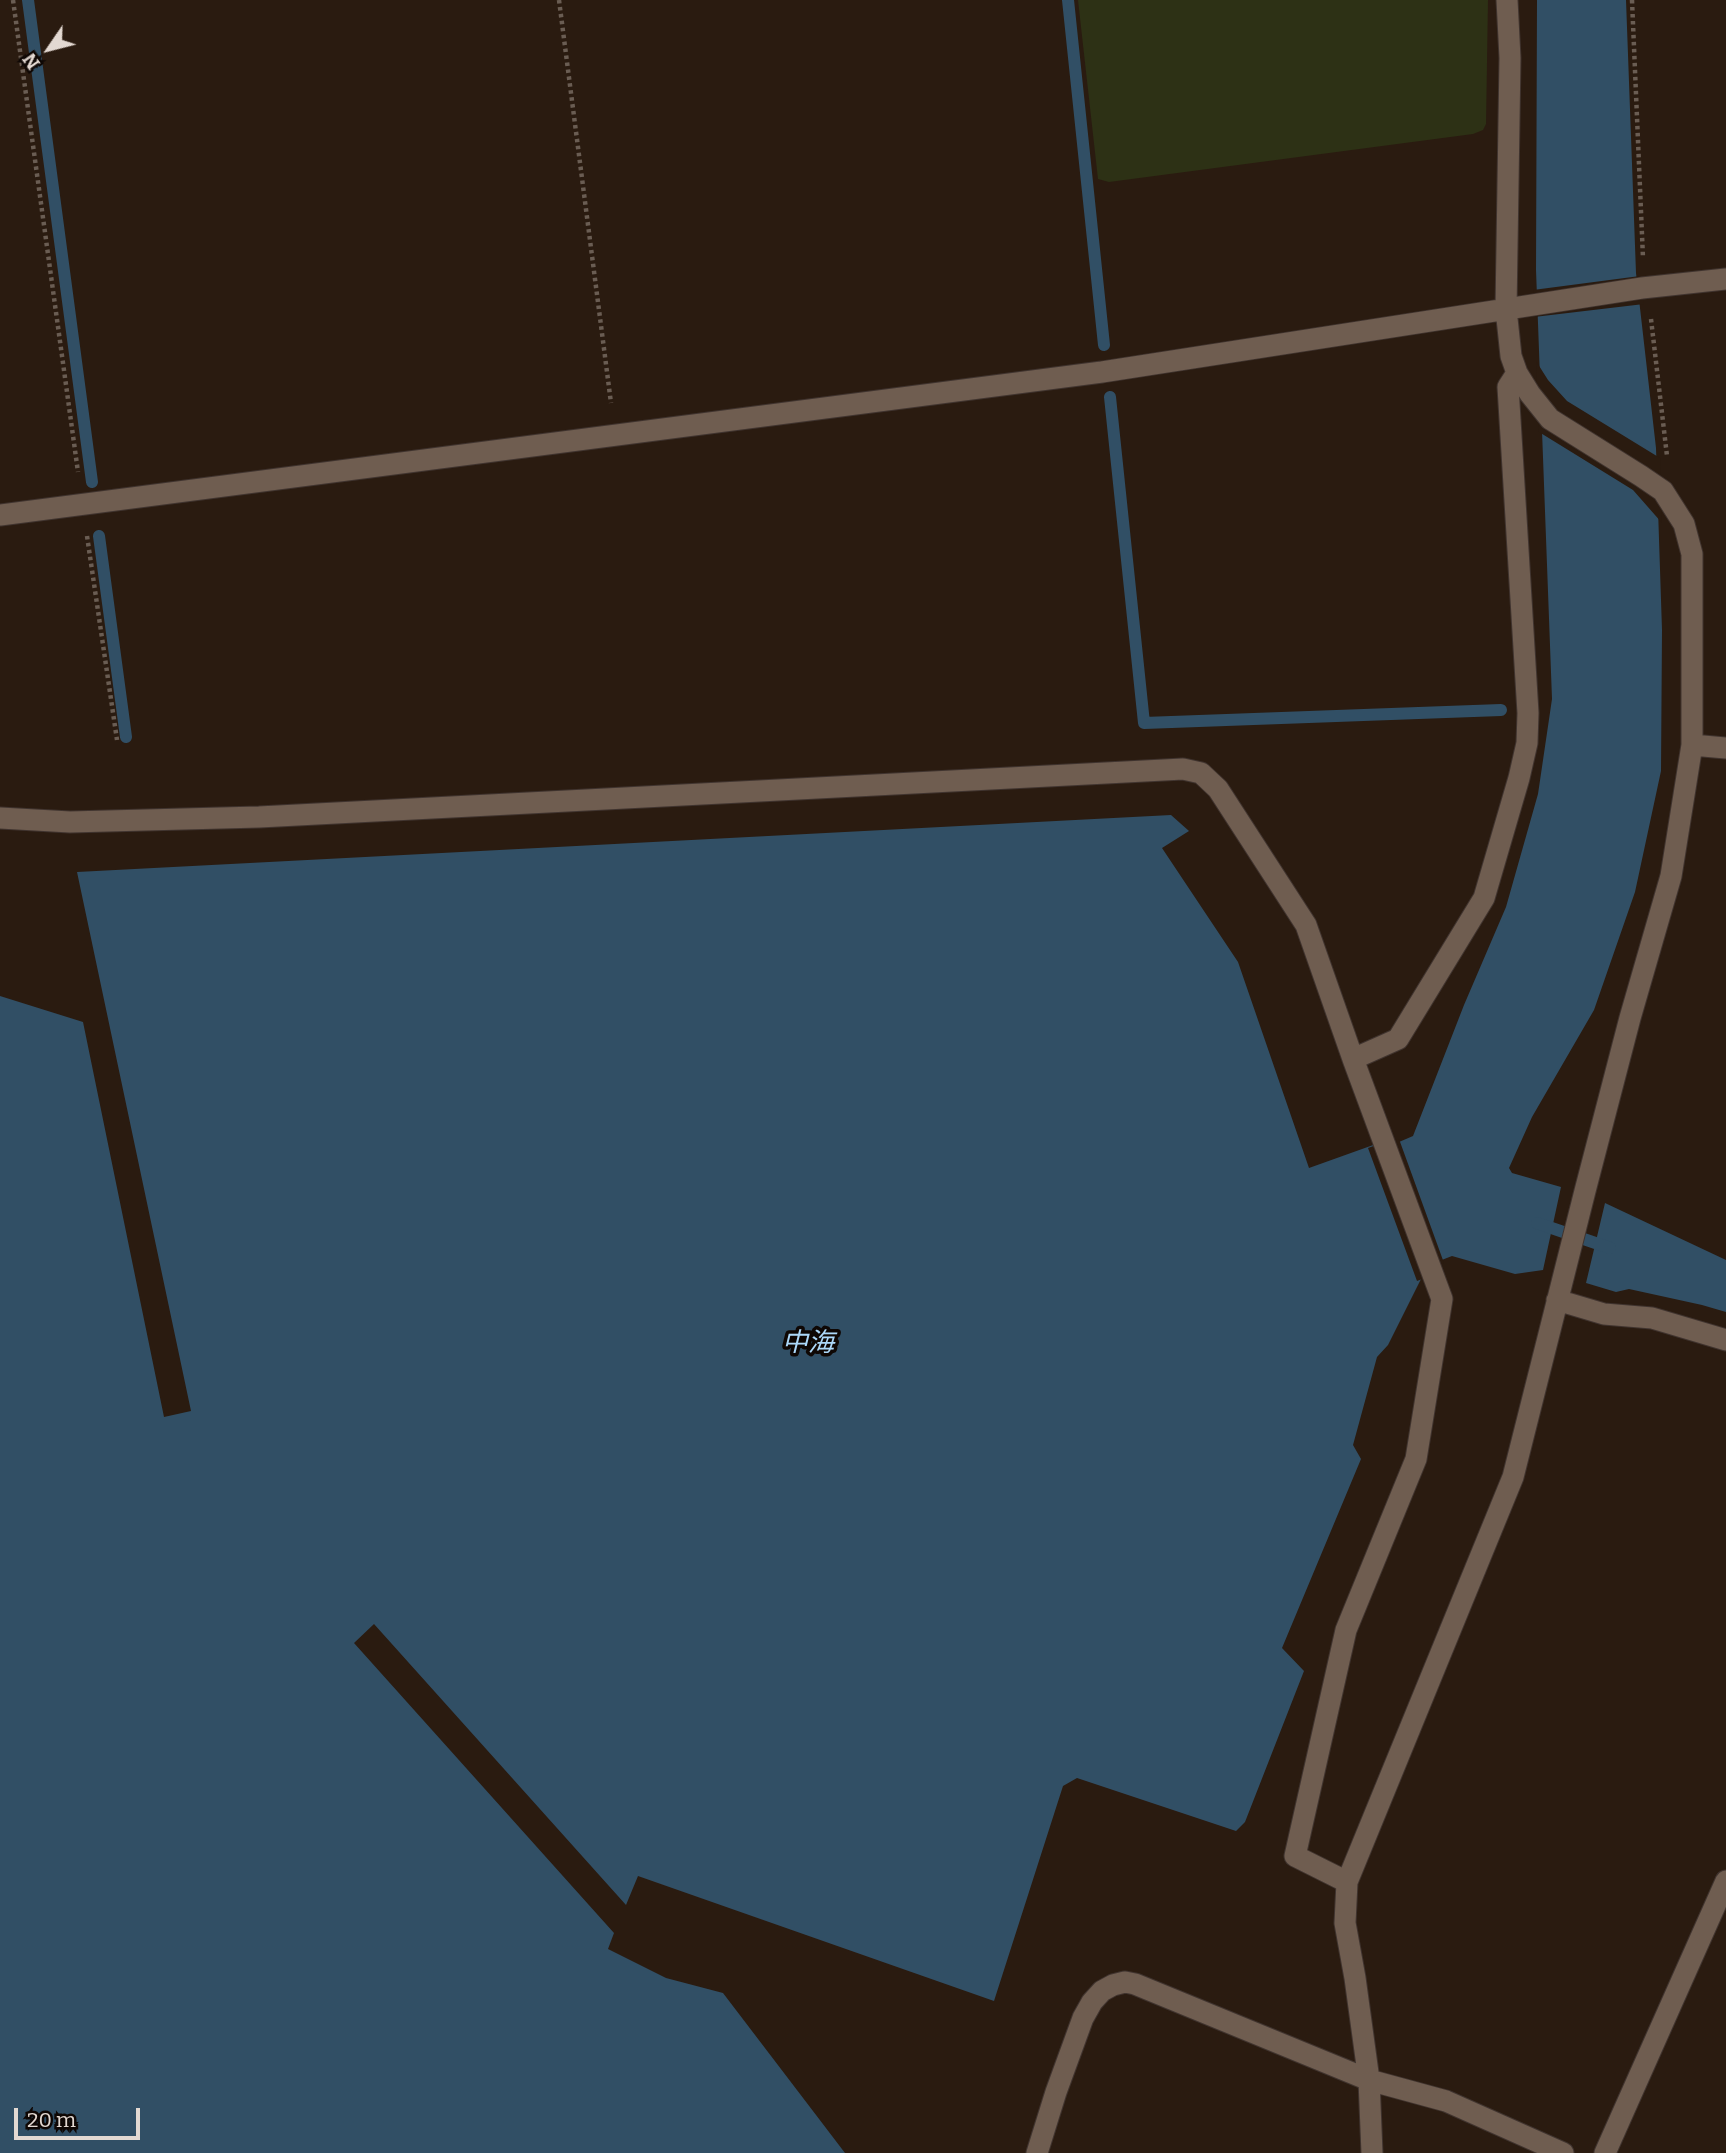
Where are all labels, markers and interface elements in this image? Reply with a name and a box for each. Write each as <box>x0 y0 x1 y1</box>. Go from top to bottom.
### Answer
north arrow <box>14 14 84 84</box>
text: N <box>18 49 45 74</box>
water label: 中海 <box>782 1328 834 1360</box>
scale bar <box>18 2094 144 2138</box>
text: 20 m <box>27 2107 76 2133</box>

